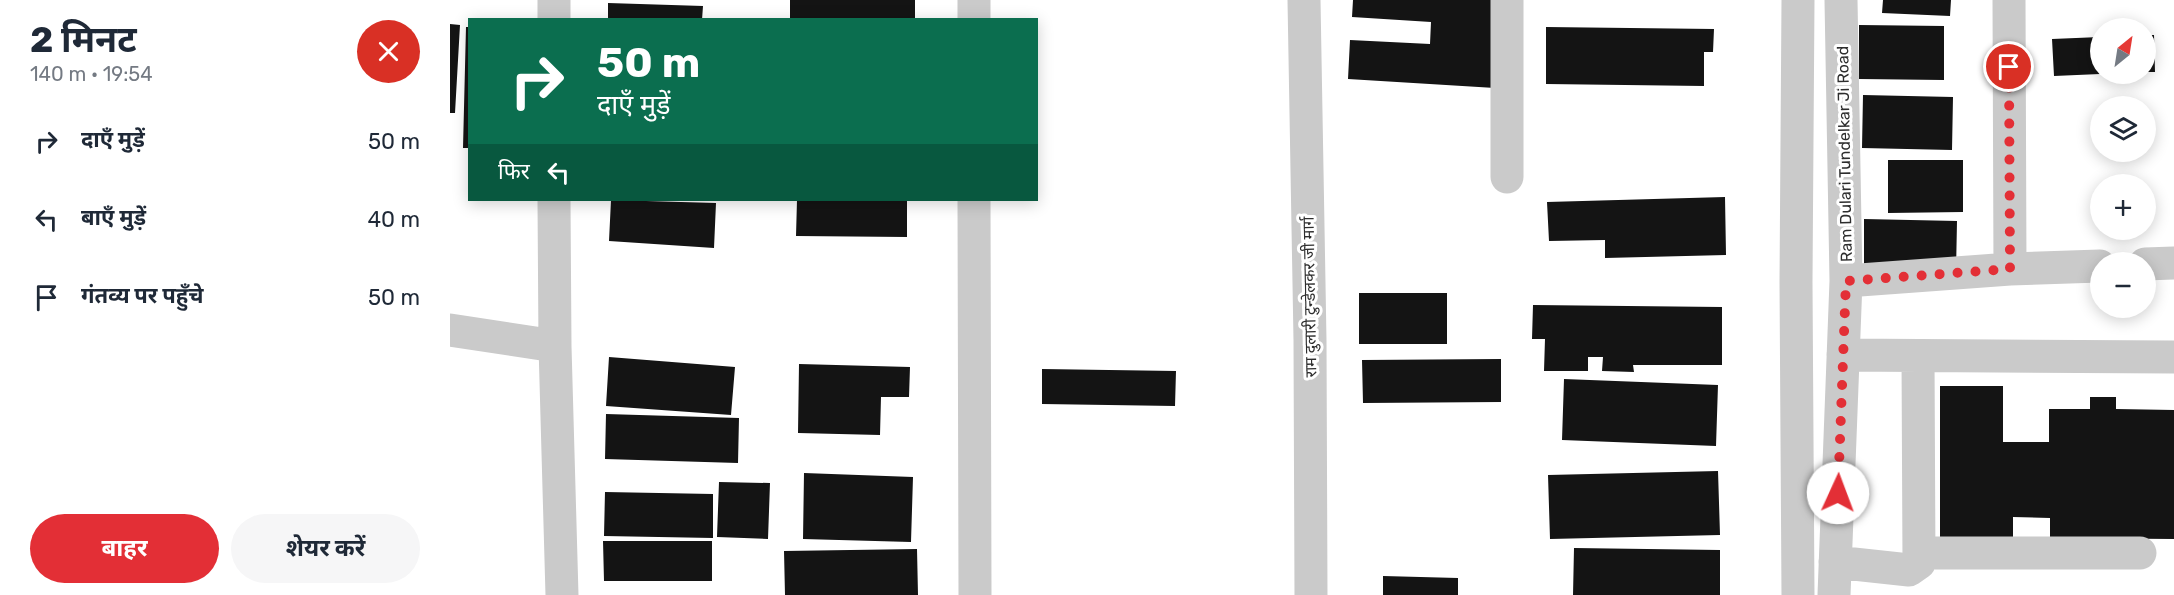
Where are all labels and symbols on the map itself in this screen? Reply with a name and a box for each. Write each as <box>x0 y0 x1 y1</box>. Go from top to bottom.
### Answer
north arrow <box>2090 18 2156 84</box>
pin <box>1983 41 2034 92</box>
street label: Ram Dulari Tundelkar Ji Road <box>1833 46 1856 262</box>
street label: राम दुलारी टुन्डेलकर जी मार्ग <box>1299 215 1321 378</box>
position arrow <box>1806 461 1870 525</box>

